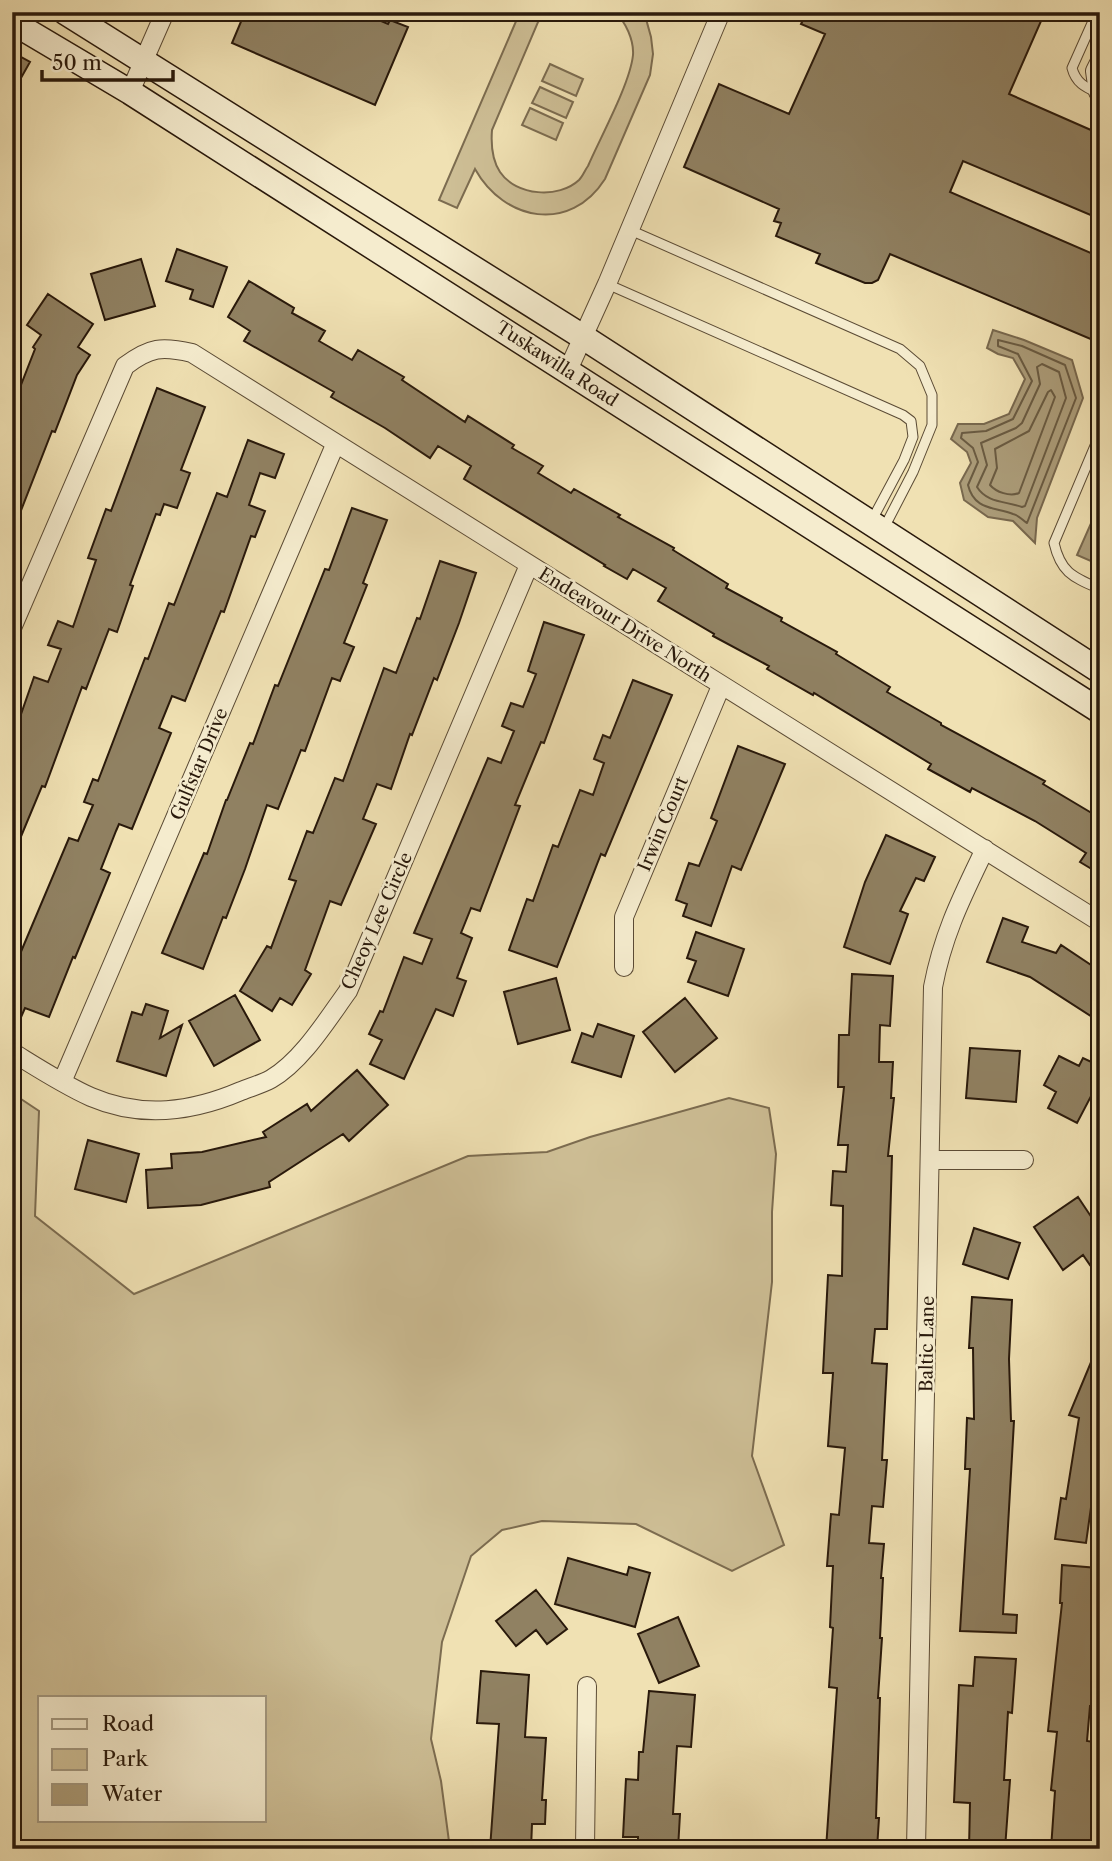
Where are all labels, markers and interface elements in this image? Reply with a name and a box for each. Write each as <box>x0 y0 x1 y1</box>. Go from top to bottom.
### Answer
scale bar <box>42 38 173 82</box>
text: 50 m <box>52 50 102 75</box>
street label: Tuskawilla Road <box>492 317 622 412</box>
street label: Endeavour Drive North <box>535 563 715 687</box>
street label: Gulfstar Drive <box>165 705 233 823</box>
street label: Irwin Court <box>633 773 693 875</box>
street label: Cheoy Lee Circle <box>337 849 417 993</box>
street label: Baltic Lane <box>915 1296 939 1392</box>
legend <box>38 1696 266 1822</box>
text: Road <box>102 1711 154 1736</box>
text: Park <box>102 1746 148 1771</box>
text: Water <box>101 1781 162 1806</box>

